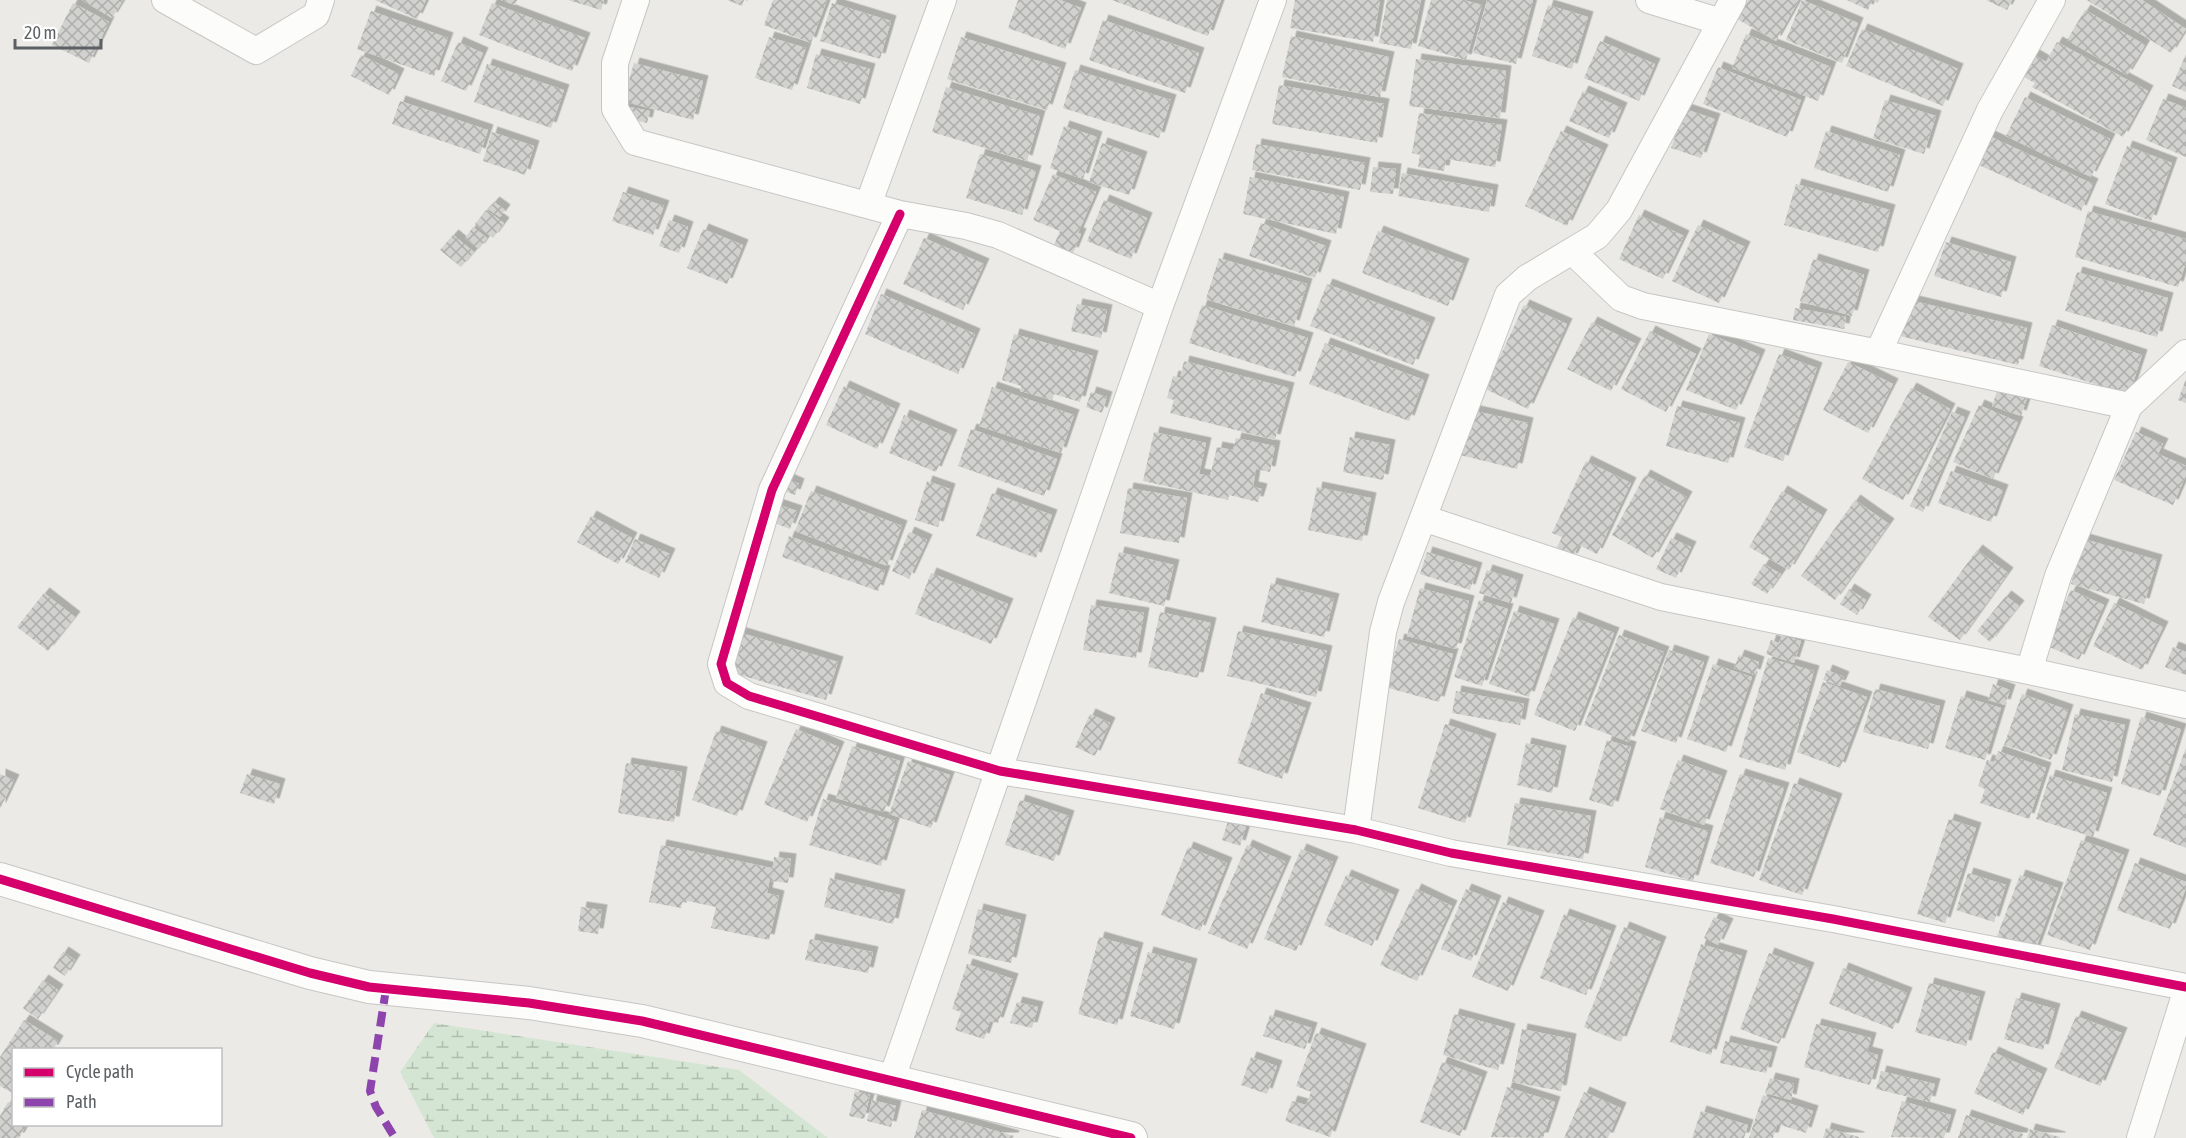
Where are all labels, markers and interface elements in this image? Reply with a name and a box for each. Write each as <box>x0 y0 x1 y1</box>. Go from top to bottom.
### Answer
scale bar <box>15 12 100 50</box>
text: 20 m <box>24 22 56 43</box>
legend <box>12 1048 222 1126</box>
text: Cycle path <box>66 1061 134 1082</box>
text: Path <box>66 1091 97 1112</box>

